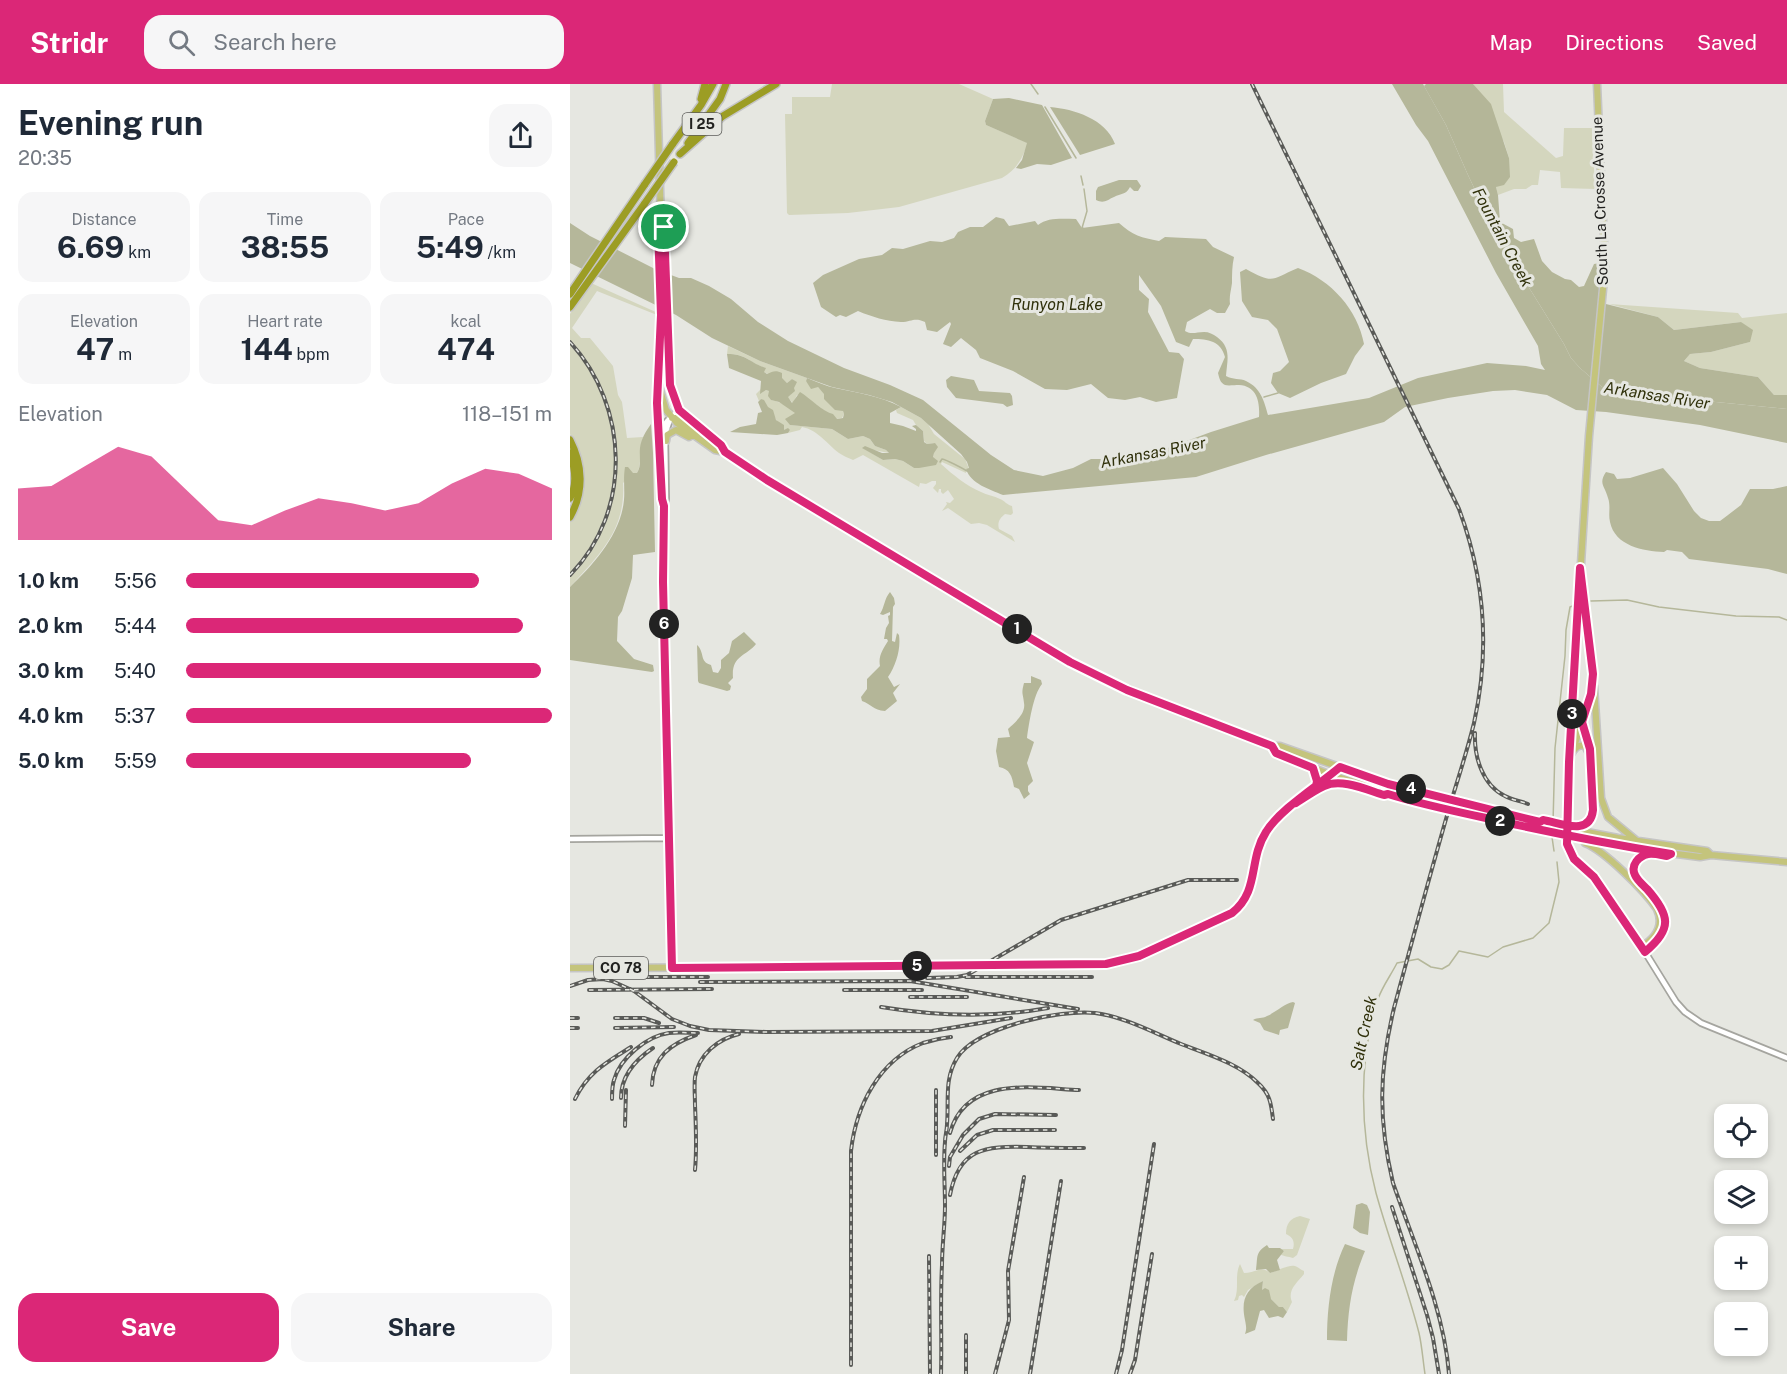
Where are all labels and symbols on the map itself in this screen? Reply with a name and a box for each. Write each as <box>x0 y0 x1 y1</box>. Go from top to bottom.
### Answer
road number: I 25 <box>682 113 722 135</box>
street label: South La Crosse Avenue <box>1588 116 1611 286</box>
water label: Fountain Creek <box>1469 185 1537 290</box>
pin <box>638 201 689 252</box>
water label: Runyon Lake <box>1011 295 1103 314</box>
water label: Arkansas River <box>1603 378 1712 413</box>
water label: Arkansas River <box>1099 433 1208 472</box>
pin: 6 <box>649 609 679 639</box>
pin: 1 <box>1002 614 1032 644</box>
pin: 3 <box>1557 699 1587 729</box>
pin: 4 <box>1396 774 1426 804</box>
pin: 2 <box>1485 806 1515 836</box>
pin: 5 <box>902 951 932 981</box>
road number: CO 78 <box>594 957 648 979</box>
water label: Salt Creek <box>1346 994 1381 1072</box>

